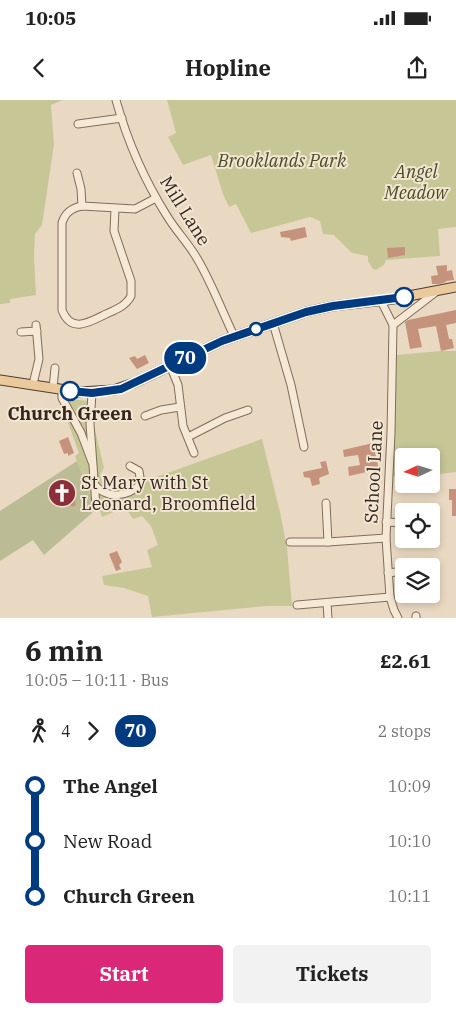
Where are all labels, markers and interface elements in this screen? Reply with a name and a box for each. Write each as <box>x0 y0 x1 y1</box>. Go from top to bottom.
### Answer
text: 10:05 <box>25 6 76 30</box>
text: Hopline <box>185 53 271 82</box>
icon: back <box>25 54 53 82</box>
icon: share <box>403 54 431 82</box>
park label: Brooklands Park <box>216 149 347 172</box>
park label: Angel Meadow <box>383 160 449 204</box>
street label: Mill Lane <box>155 172 216 250</box>
unlabelled marker <box>394 287 414 307</box>
unlabelled marker <box>249 322 263 336</box>
line badge: 70 <box>162 342 208 374</box>
text: 70 <box>174 346 196 369</box>
marker: Church Green <box>60 381 80 401</box>
place label: Church Green <box>8 402 133 425</box>
street label: School Lane <box>359 420 388 524</box>
north arrow <box>395 448 440 492</box>
map controls <box>395 448 440 603</box>
place label: St Mary with St Leonard, Broomfield <box>81 471 256 515</box>
church icon: St Mary with St Leonard, Broomfield <box>47 478 77 508</box>
button: locate <box>395 503 440 548</box>
button: layers <box>395 558 440 603</box>
text: 6 min <box>25 632 103 669</box>
text: £2.61 <box>380 649 431 673</box>
text: 10:05 – 10:11 · Bus <box>25 670 169 690</box>
icon: walk <box>25 717 53 745</box>
icon: forward <box>79 717 107 745</box>
text: 70 <box>125 719 146 742</box>
text: 4 <box>61 721 71 741</box>
text: 2 stops <box>378 721 431 741</box>
text: The Angel <box>63 774 158 798</box>
text: 10:09 <box>388 776 431 796</box>
text: New Road <box>63 829 152 853</box>
text: 10:10 <box>388 831 431 851</box>
text: Church Green <box>63 884 195 908</box>
text: 10:11 <box>388 886 431 906</box>
button: Start <box>25 945 223 1003</box>
button: Tickets <box>233 945 431 1003</box>

